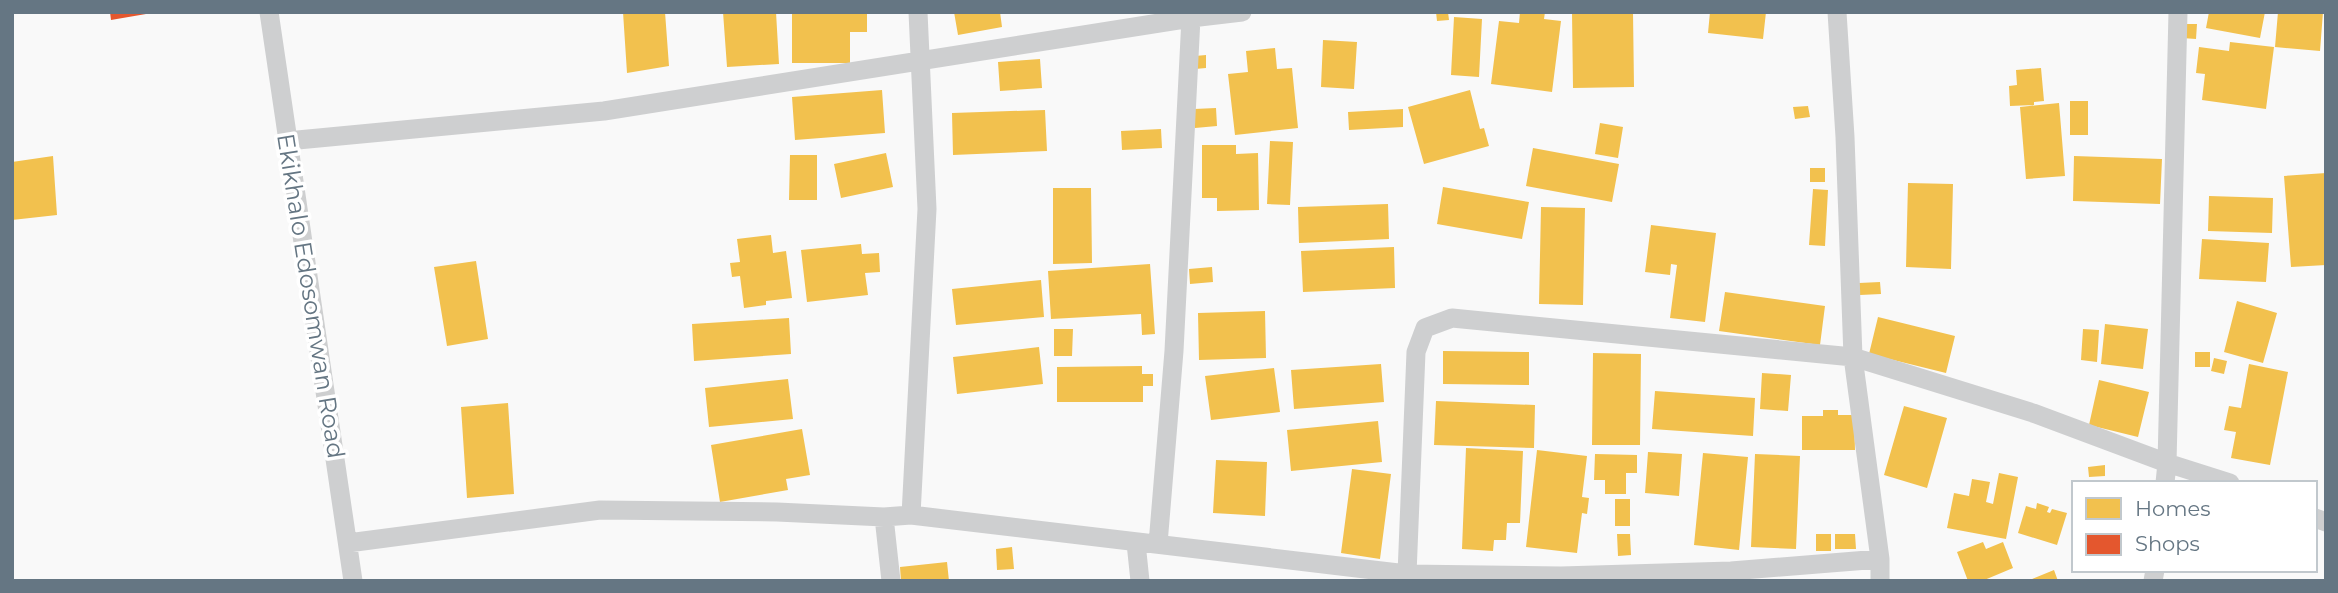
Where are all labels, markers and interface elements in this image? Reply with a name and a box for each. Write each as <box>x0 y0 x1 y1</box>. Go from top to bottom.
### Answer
street label: Ekikhalo Edosomwan Road <box>271 131 351 461</box>
legend <box>2072 481 2317 572</box>
text: Homes <box>2135 496 2210 521</box>
text: Shops <box>2135 531 2200 556</box>

